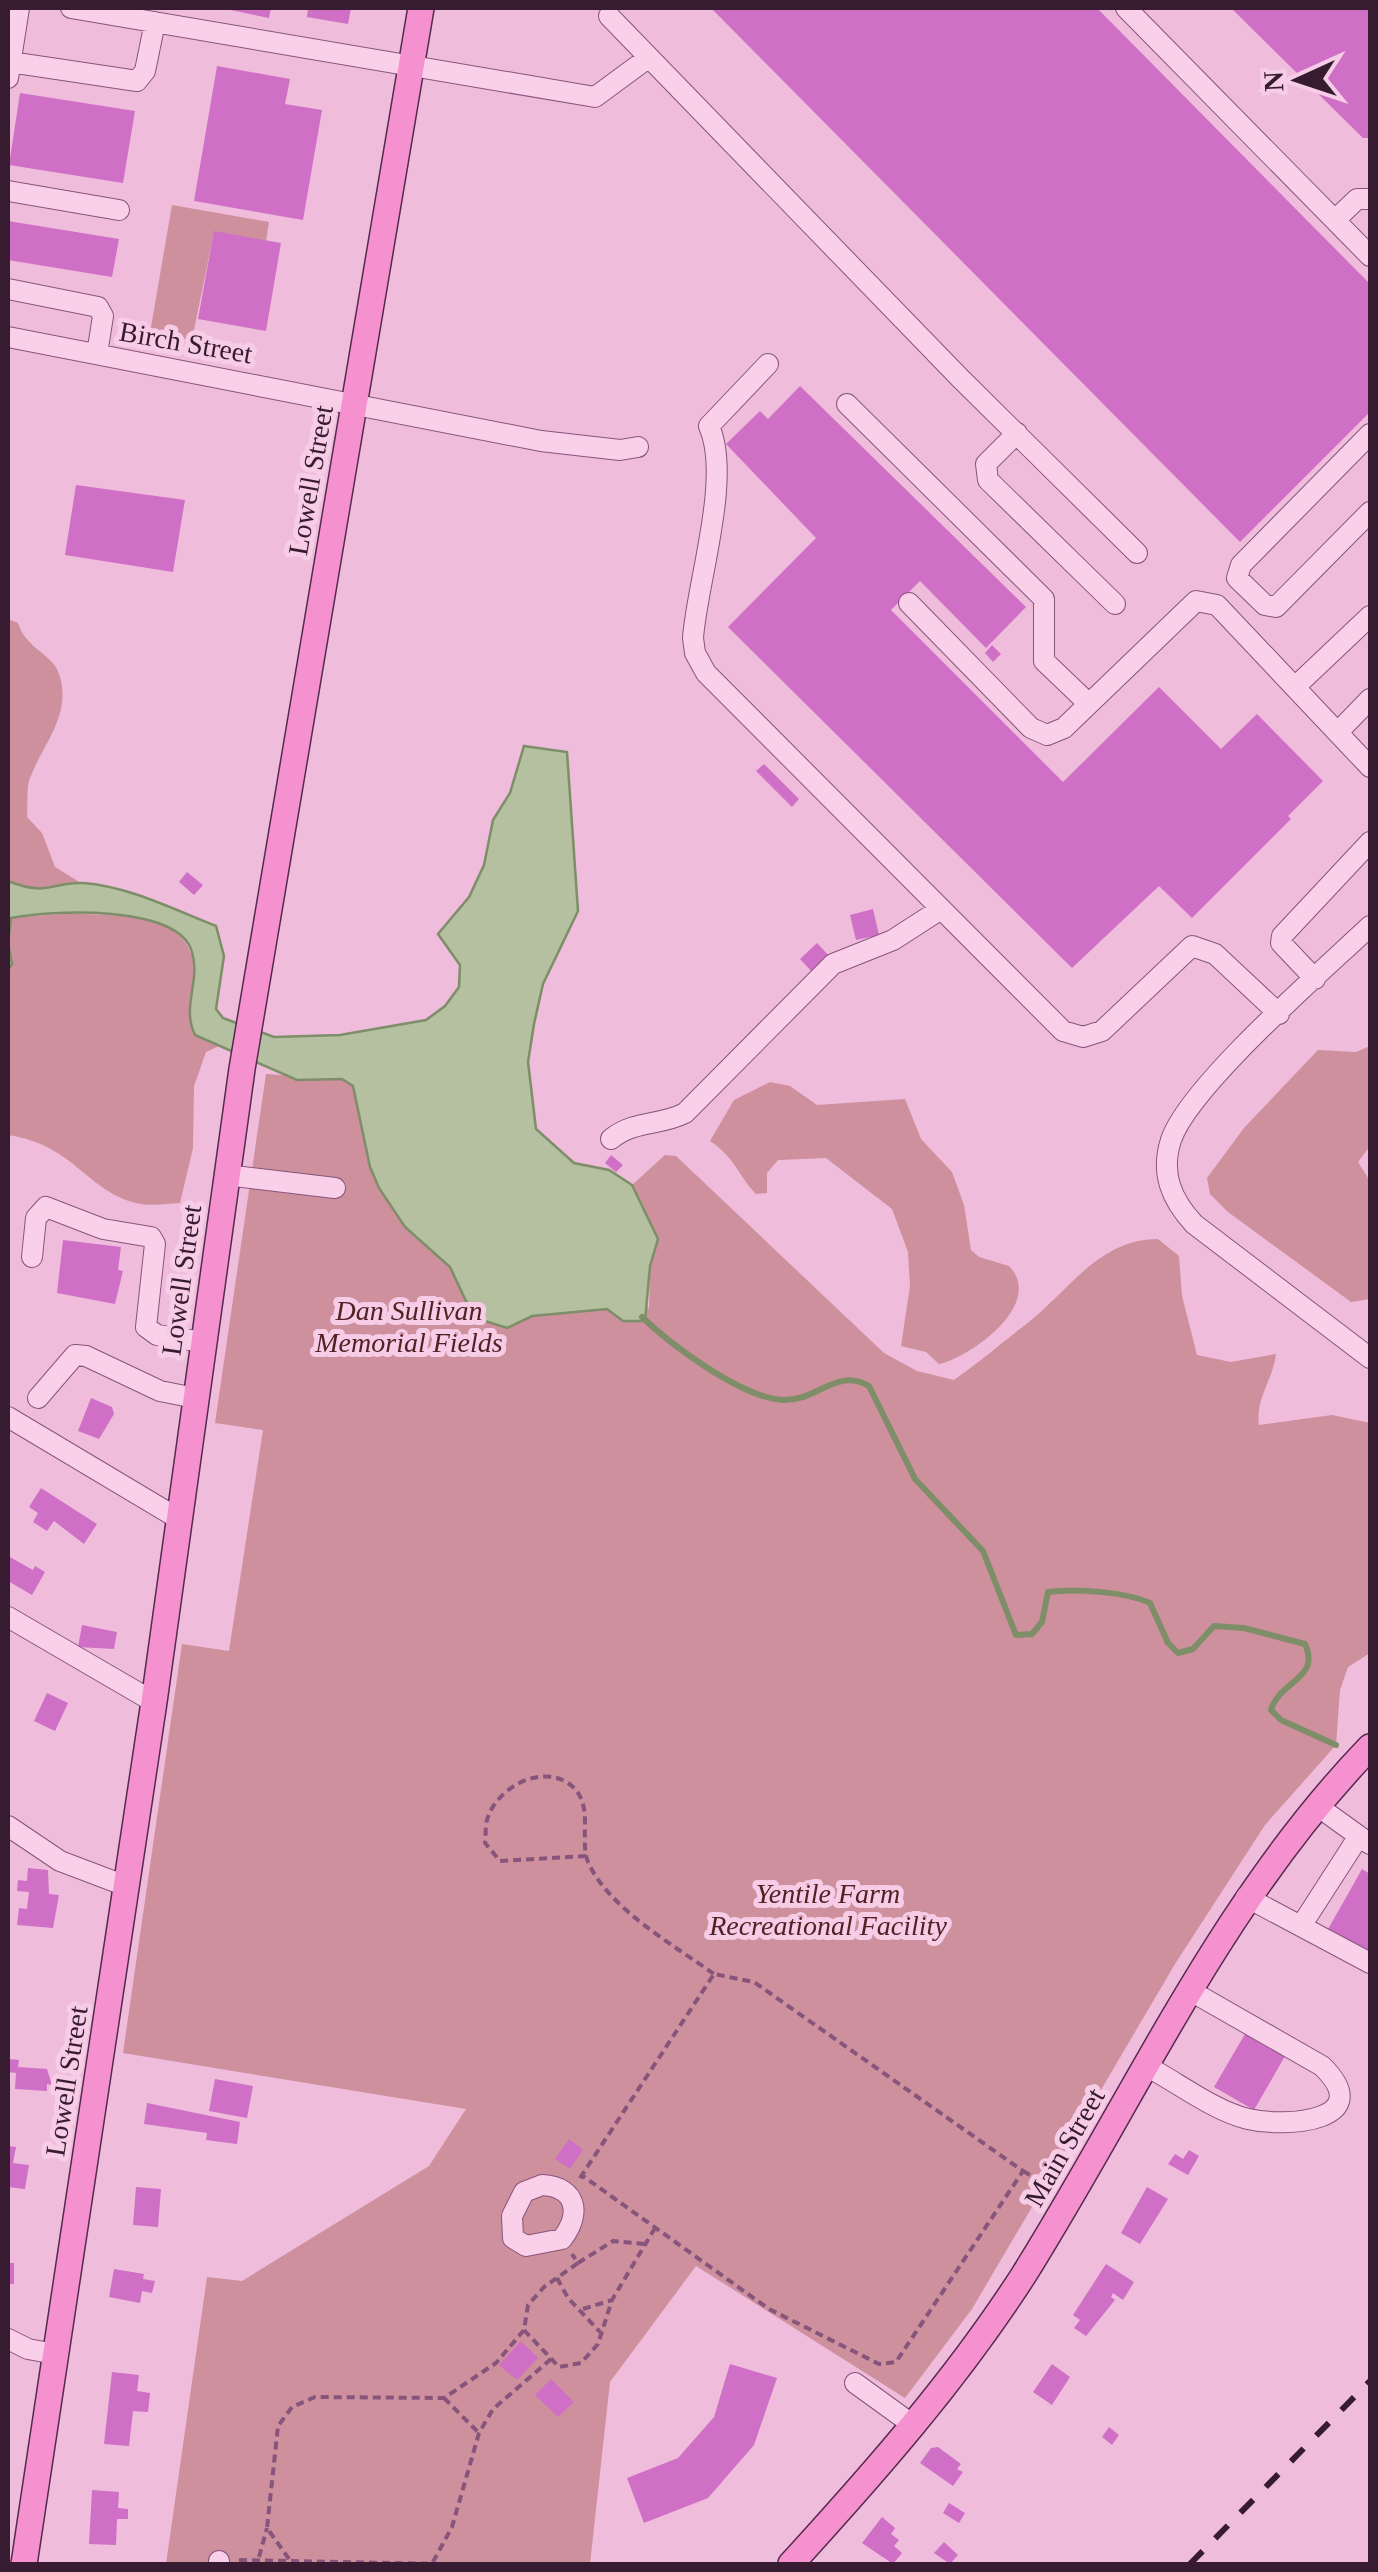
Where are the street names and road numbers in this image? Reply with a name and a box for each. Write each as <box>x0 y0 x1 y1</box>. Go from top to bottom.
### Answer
street label: Birch Street <box>117 316 255 369</box>
street label: Lowell Street <box>282 403 339 557</box>
street label: Lowell Street <box>156 1203 207 1357</box>
street label: Lowell Street <box>39 2004 94 2158</box>
street label: Main Street <box>1018 2082 1111 2212</box>

